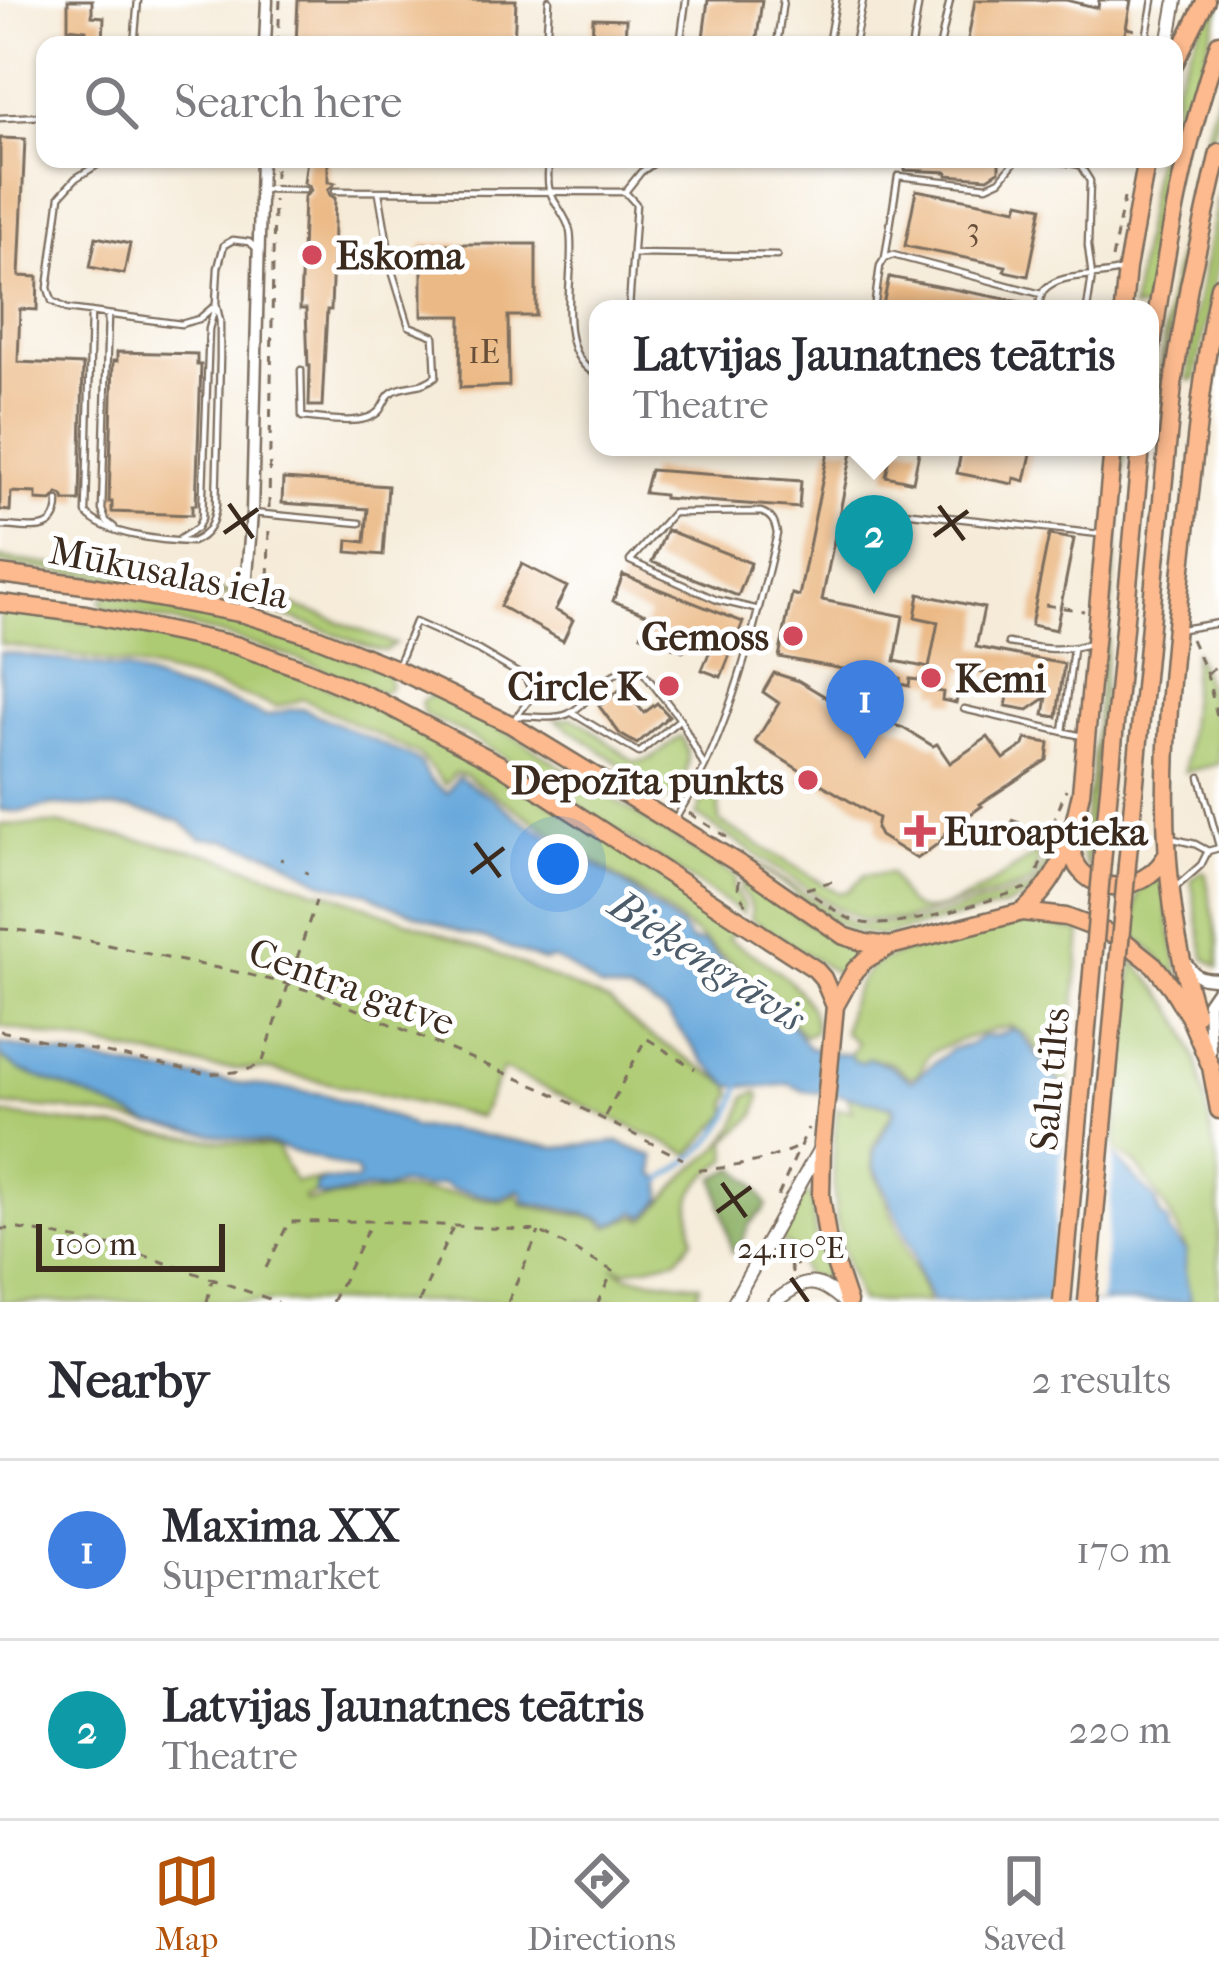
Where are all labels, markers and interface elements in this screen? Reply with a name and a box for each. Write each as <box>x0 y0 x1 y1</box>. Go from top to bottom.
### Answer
search box <box>36 36 1183 168</box>
icon: search <box>78 69 144 135</box>
text: Search here <box>174 76 402 129</box>
house number: 3 <box>966 210 980 249</box>
place label: Eskoma <box>336 233 465 279</box>
marker: Eskoma <box>299 242 325 268</box>
popup <box>589 300 1159 456</box>
text: Latvijas Jaunatnes teātris <box>633 329 1115 382</box>
house number: 1E <box>468 333 500 372</box>
text: Theatre <box>633 382 769 428</box>
pin: 2 <box>835 495 913 594</box>
street label: Mūkusalas iela <box>45 527 293 619</box>
place label: Gemoss <box>641 614 769 660</box>
marker: Gemoss <box>780 623 806 649</box>
place label: Kemi <box>955 656 1046 702</box>
pin: 1 <box>826 660 904 759</box>
place label: Circle K <box>507 664 648 710</box>
marker: Kemi <box>918 665 944 691</box>
marker: Circle K <box>656 673 682 699</box>
place label: Depozīta punkts <box>511 758 784 804</box>
marker: Depozīta punkts <box>795 767 821 793</box>
place label: Euroaptieka <box>944 809 1148 855</box>
marker: Euroaptieka <box>907 818 933 844</box>
your location <box>528 834 588 894</box>
water label: Bieķengrāvis <box>599 879 815 1043</box>
street label: Centra gatve <box>242 928 461 1045</box>
street label: Salu tilts <box>1021 1006 1079 1153</box>
scale bar <box>36 1218 225 1271</box>
text: 100 m <box>54 1225 137 1264</box>
text: 24.110°E <box>738 1231 844 1266</box>
text: Nearby <box>48 1350 209 1410</box>
text: 2 results <box>1032 1357 1171 1403</box>
text: Maxima XX <box>162 1500 400 1553</box>
text: 1 <box>80 1527 94 1573</box>
text: 170 m <box>1076 1527 1171 1573</box>
text: Supermarket <box>162 1553 381 1599</box>
text: Latvijas Jaunatnes teātris <box>162 1680 644 1733</box>
text: 2 <box>77 1707 97 1753</box>
text: 220 m <box>1069 1707 1171 1753</box>
text: Theatre <box>162 1733 298 1779</box>
tab: Map <box>154 1848 220 1959</box>
tab: Directions <box>527 1848 676 1959</box>
tab: Saved <box>983 1848 1065 1959</box>

